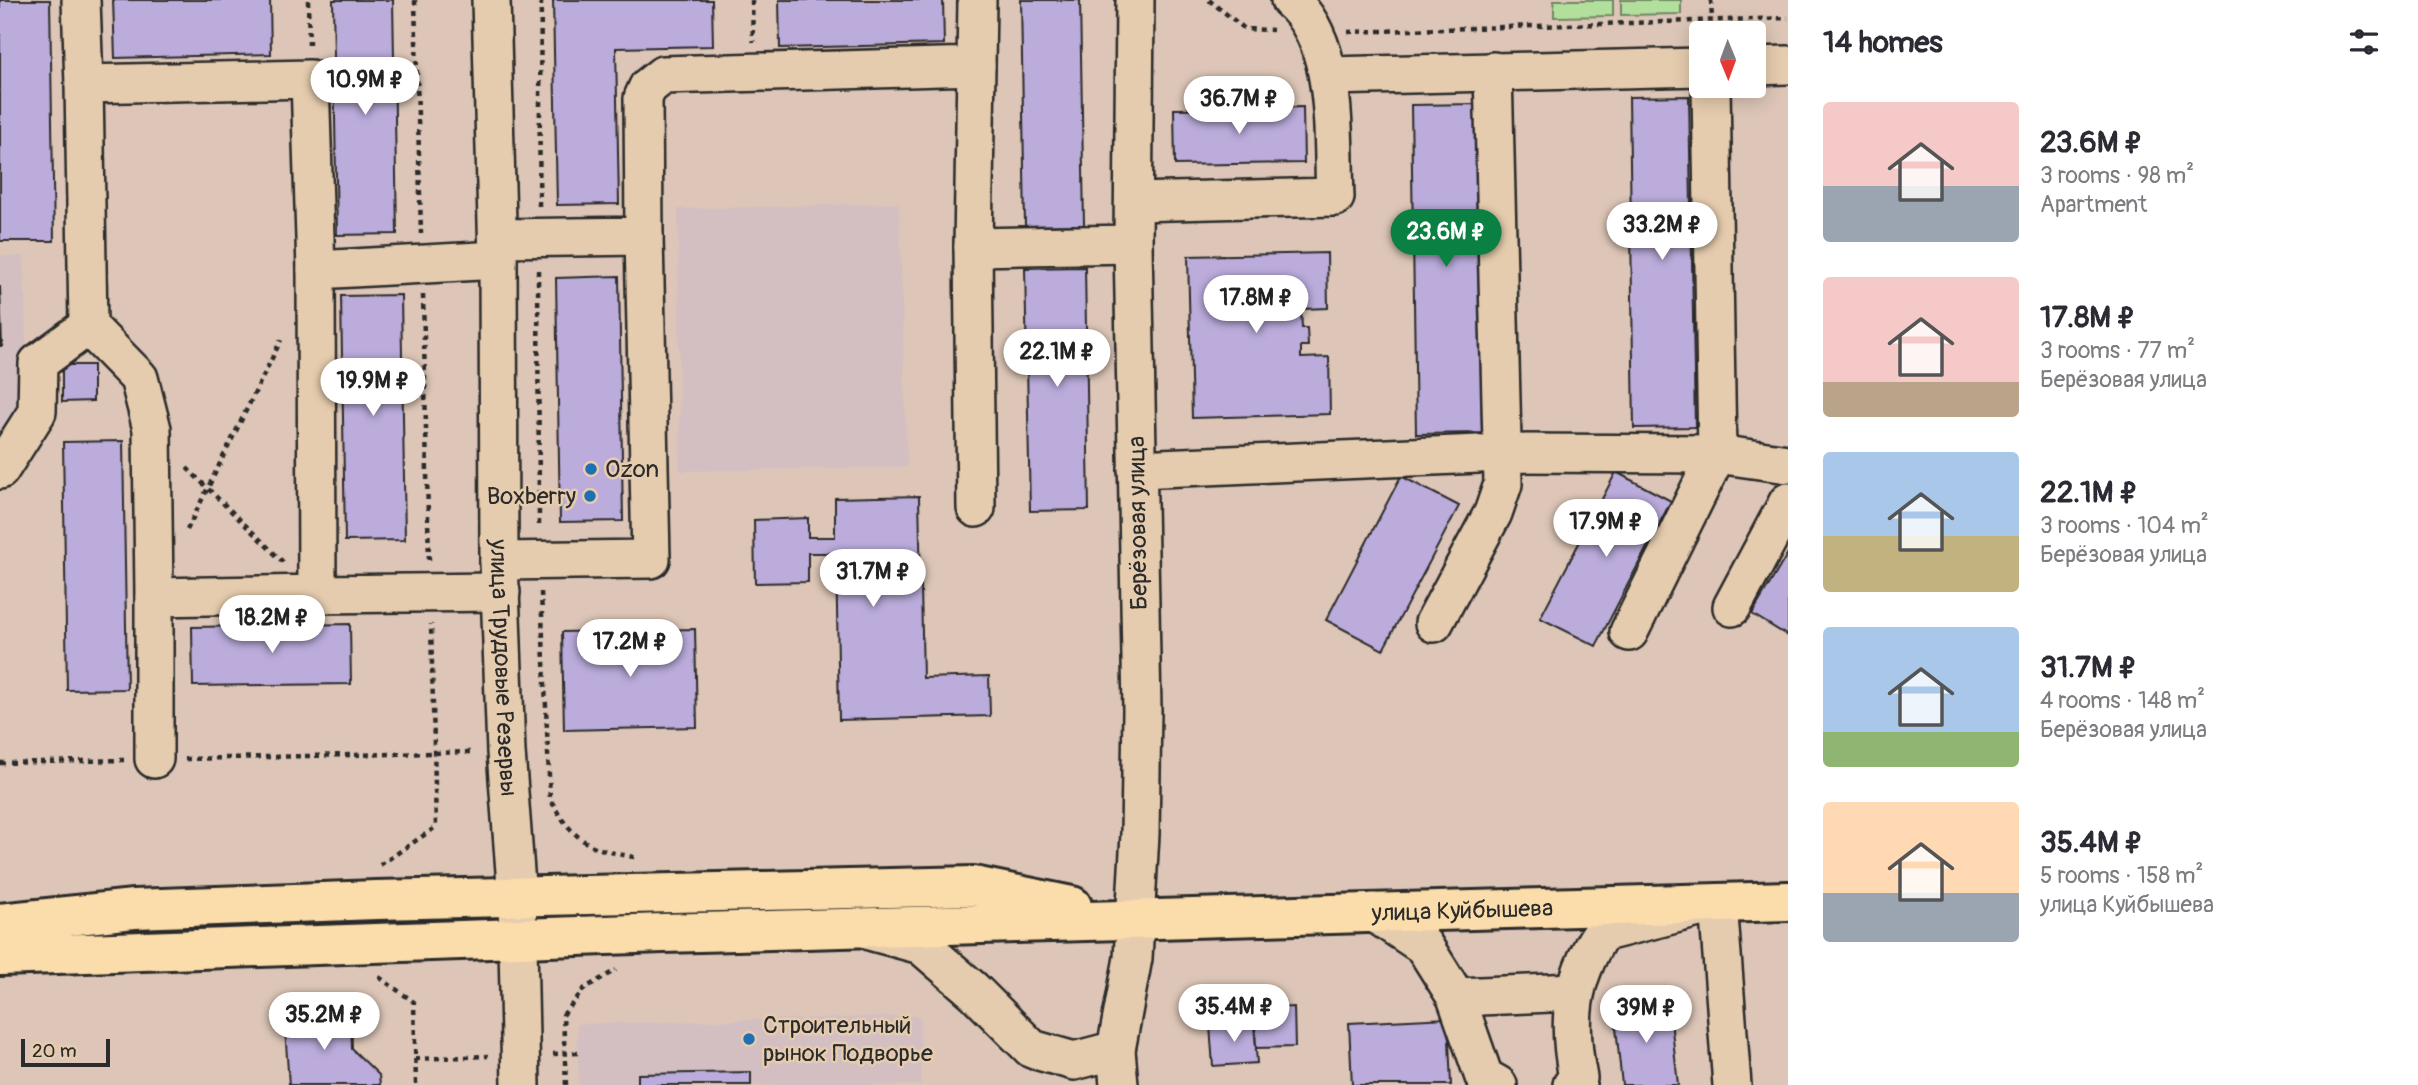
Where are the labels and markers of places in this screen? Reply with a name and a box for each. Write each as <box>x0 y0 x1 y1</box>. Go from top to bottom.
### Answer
pin: 10.9M ₽ <box>300 58 430 117</box>
pin: 36.7M ₽ <box>1174 76 1304 136</box>
pin: 33.2M ₽ <box>1597 202 1727 262</box>
pin: 23.6M ₽ <box>1381 210 1511 269</box>
pin: 17.8M ₽ <box>1191 276 1321 335</box>
pin: 22.1M ₽ <box>992 330 1122 389</box>
pin: 19.9M ₽ <box>308 358 438 418</box>
place label: Ozon <box>605 455 659 484</box>
marker: Ozon <box>583 461 599 477</box>
place label: Boxberry <box>487 482 576 511</box>
marker: Boxberry <box>582 488 598 504</box>
pin: 17.9M ₽ <box>1541 500 1671 559</box>
pin: 31.7M ₽ <box>808 550 938 609</box>
pin: 18.2M ₽ <box>207 596 337 655</box>
pin: 17.2M ₽ <box>565 620 695 679</box>
pin: 35.4M ₽ <box>1169 984 1299 1044</box>
pin: 39M ₽ <box>1597 986 1695 1045</box>
pin: 35.2M ₽ <box>259 992 389 1052</box>
place label: Строительный рынок Подворье <box>763 1011 933 1068</box>
marker: Строительный рынок Подворье <box>741 1031 757 1047</box>

